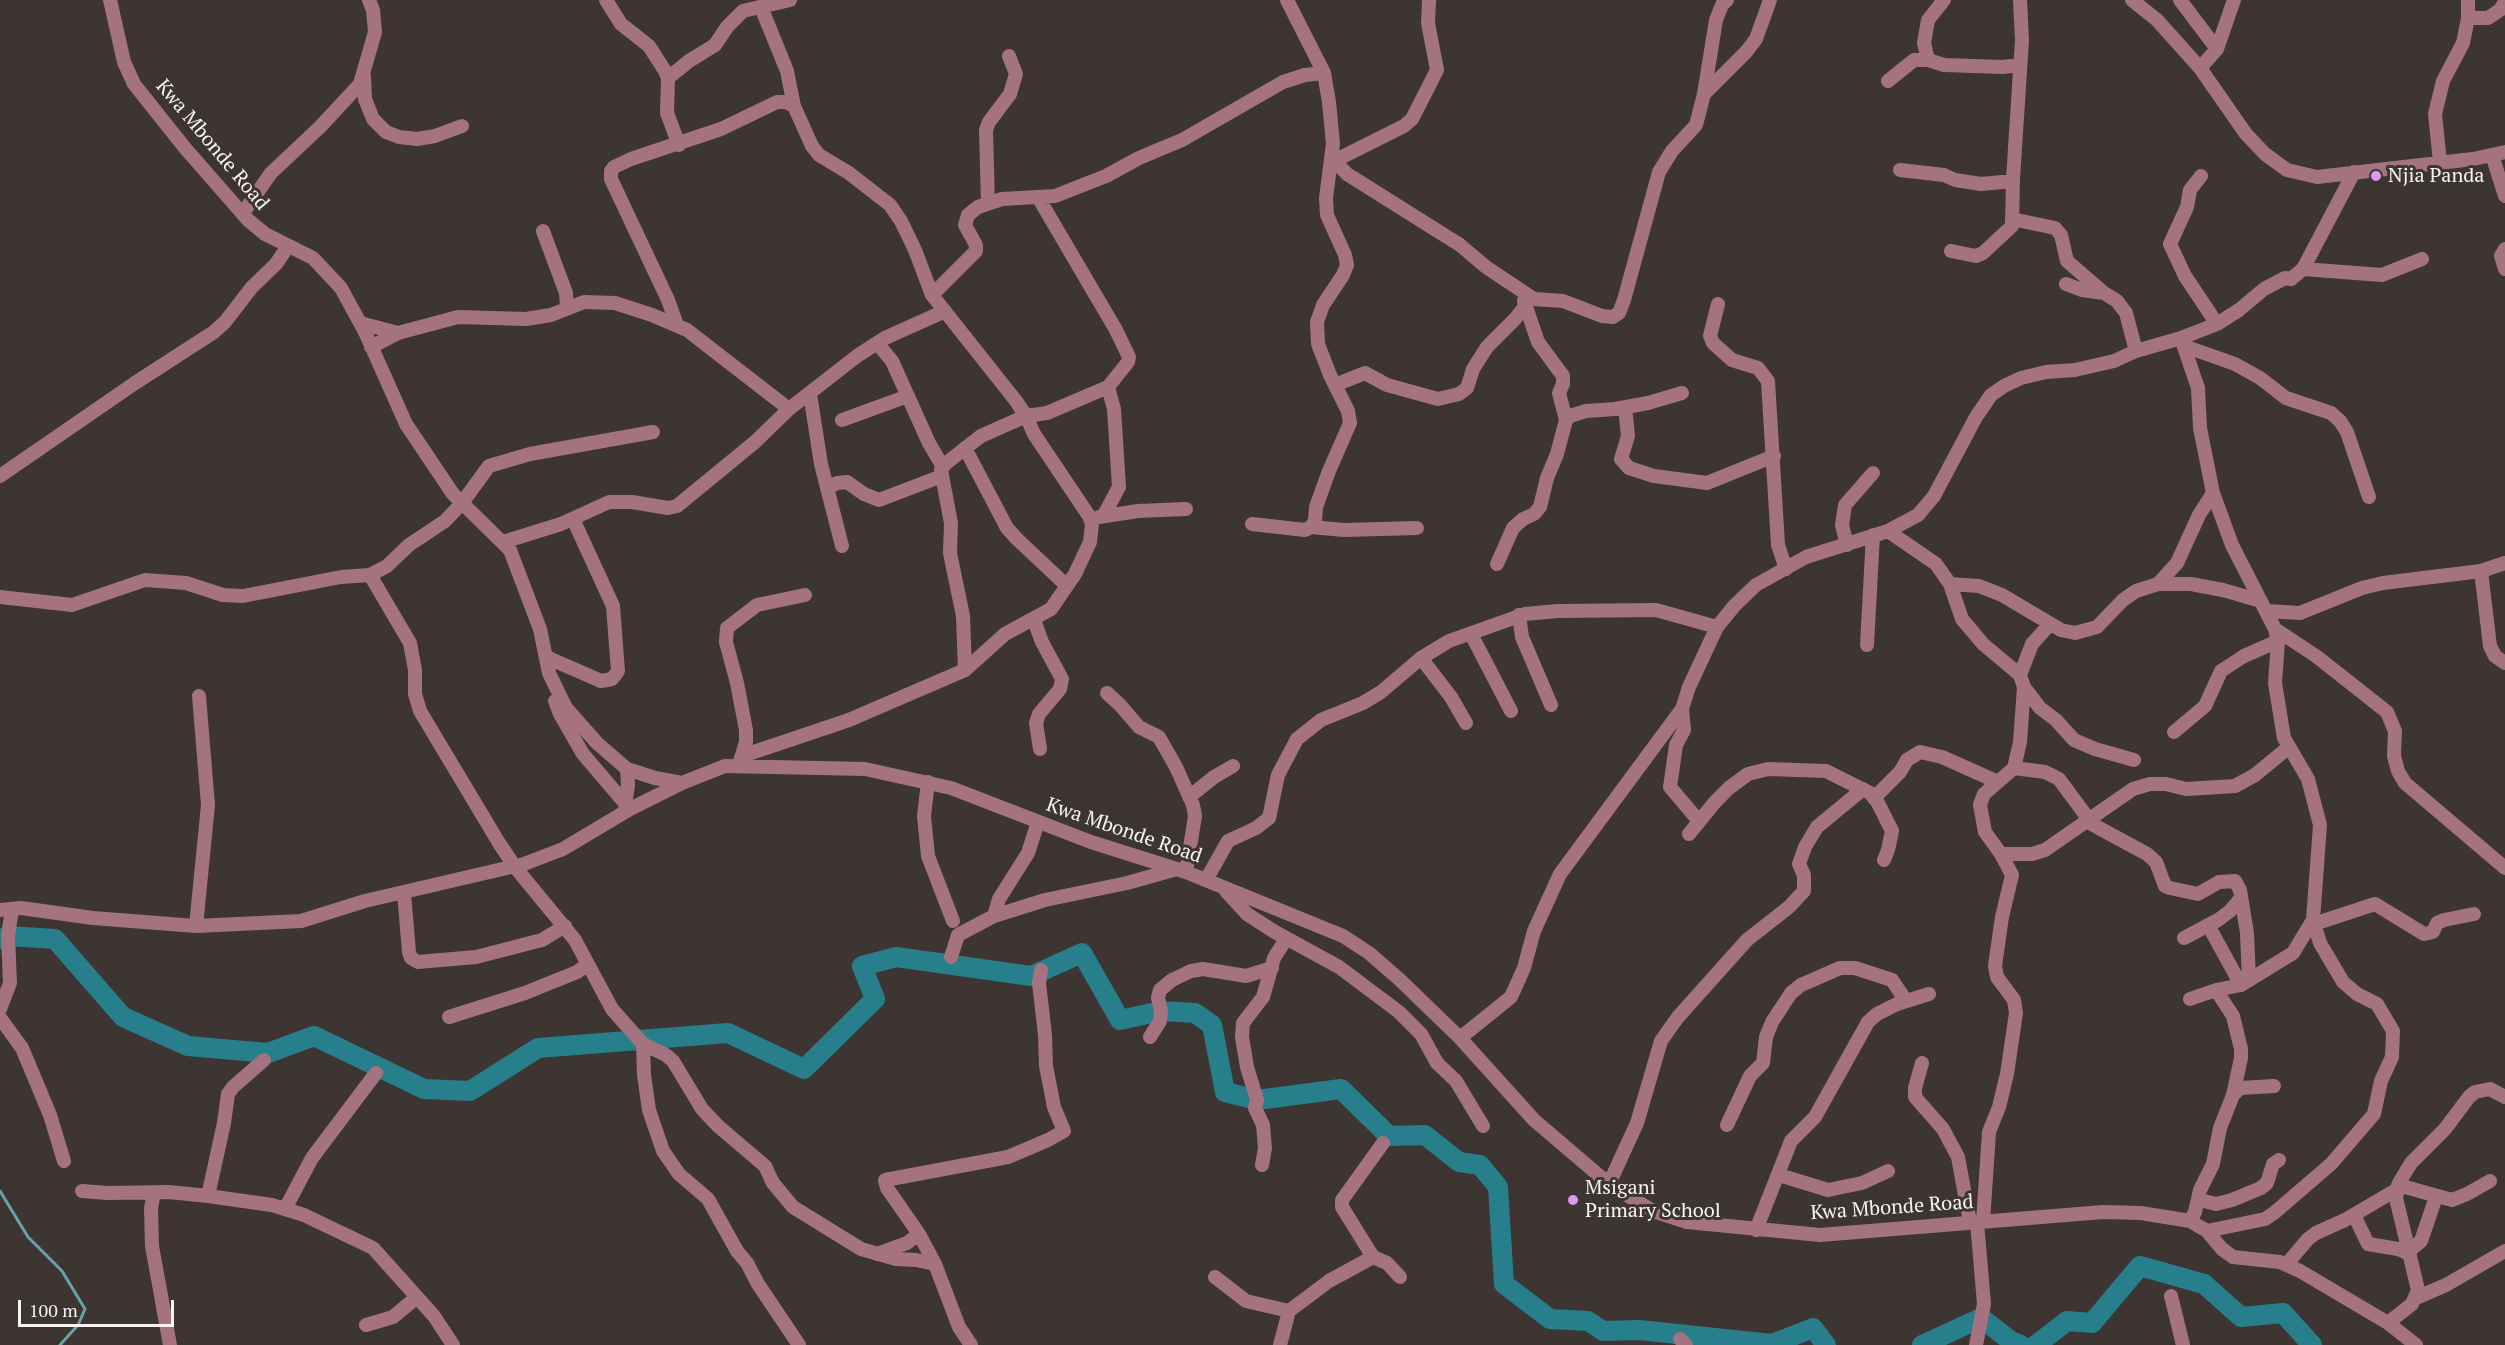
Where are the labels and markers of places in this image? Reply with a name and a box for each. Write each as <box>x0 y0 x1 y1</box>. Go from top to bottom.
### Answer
place label: Njia Panda <box>2388 164 2484 188</box>
marker: Njia Panda <box>2369 169 2383 183</box>
place label: Msigani Primary School <box>1585 1176 1721 1223</box>
marker: Msigani Primary School <box>1566 1193 1580 1207</box>

